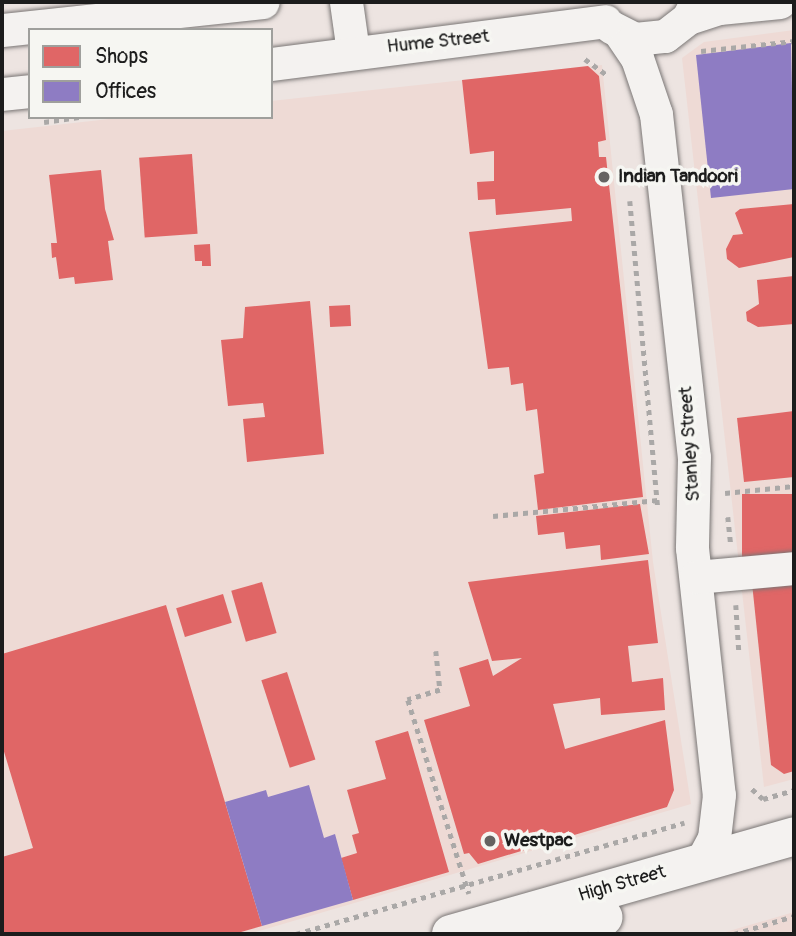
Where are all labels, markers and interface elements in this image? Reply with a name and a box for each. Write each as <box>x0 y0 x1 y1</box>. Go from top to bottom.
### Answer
street label: Hume Street <box>386 25 490 59</box>
legend <box>28 28 273 119</box>
text: Shops <box>95 43 148 70</box>
text: Offices <box>95 78 156 105</box>
place label: Indian Tandoori <box>618 166 738 188</box>
marker: Indian Tandoori <box>596 169 612 185</box>
street label: Stanley Street <box>675 386 705 502</box>
place label: Westpac <box>504 830 573 852</box>
marker: Westpac <box>482 833 498 849</box>
street label: High Street <box>576 861 668 907</box>

